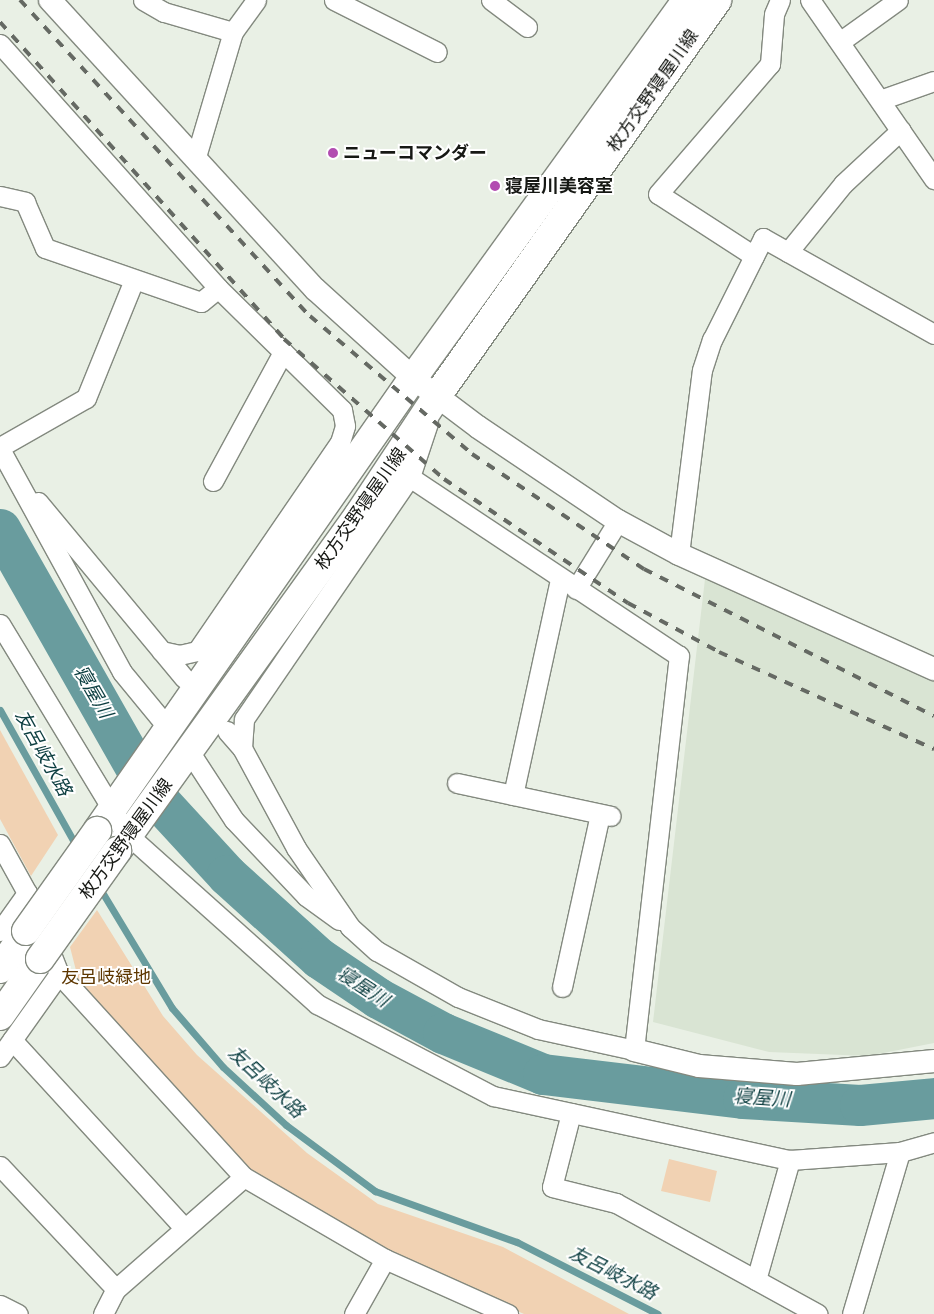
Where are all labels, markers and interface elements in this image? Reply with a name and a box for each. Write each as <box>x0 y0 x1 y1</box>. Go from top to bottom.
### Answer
street label: 枚方交野寝屋川線 <box>603 26 703 156</box>
place label: ニューコマンダー <box>343 142 487 164</box>
marker: ニューコマンダー <box>327 147 339 159</box>
place label: 寝屋川美容室 <box>505 175 613 197</box>
marker: 寝屋川美容室 <box>489 180 501 192</box>
street label: 枚方交野寝屋川線 <box>311 444 411 574</box>
water label: 寝屋川 <box>69 662 117 722</box>
water label: 友呂岐水路 <box>10 706 76 800</box>
street label: 枚方交野寝屋川線 <box>75 774 177 904</box>
water label: 寝屋川 <box>333 962 393 1012</box>
park label: 友呂岐緑地 <box>61 966 151 988</box>
water label: 友呂岐水路 <box>223 1041 309 1123</box>
water label: 寝屋川 <box>733 1085 791 1111</box>
water label: 友呂岐水路 <box>566 1241 660 1305</box>

